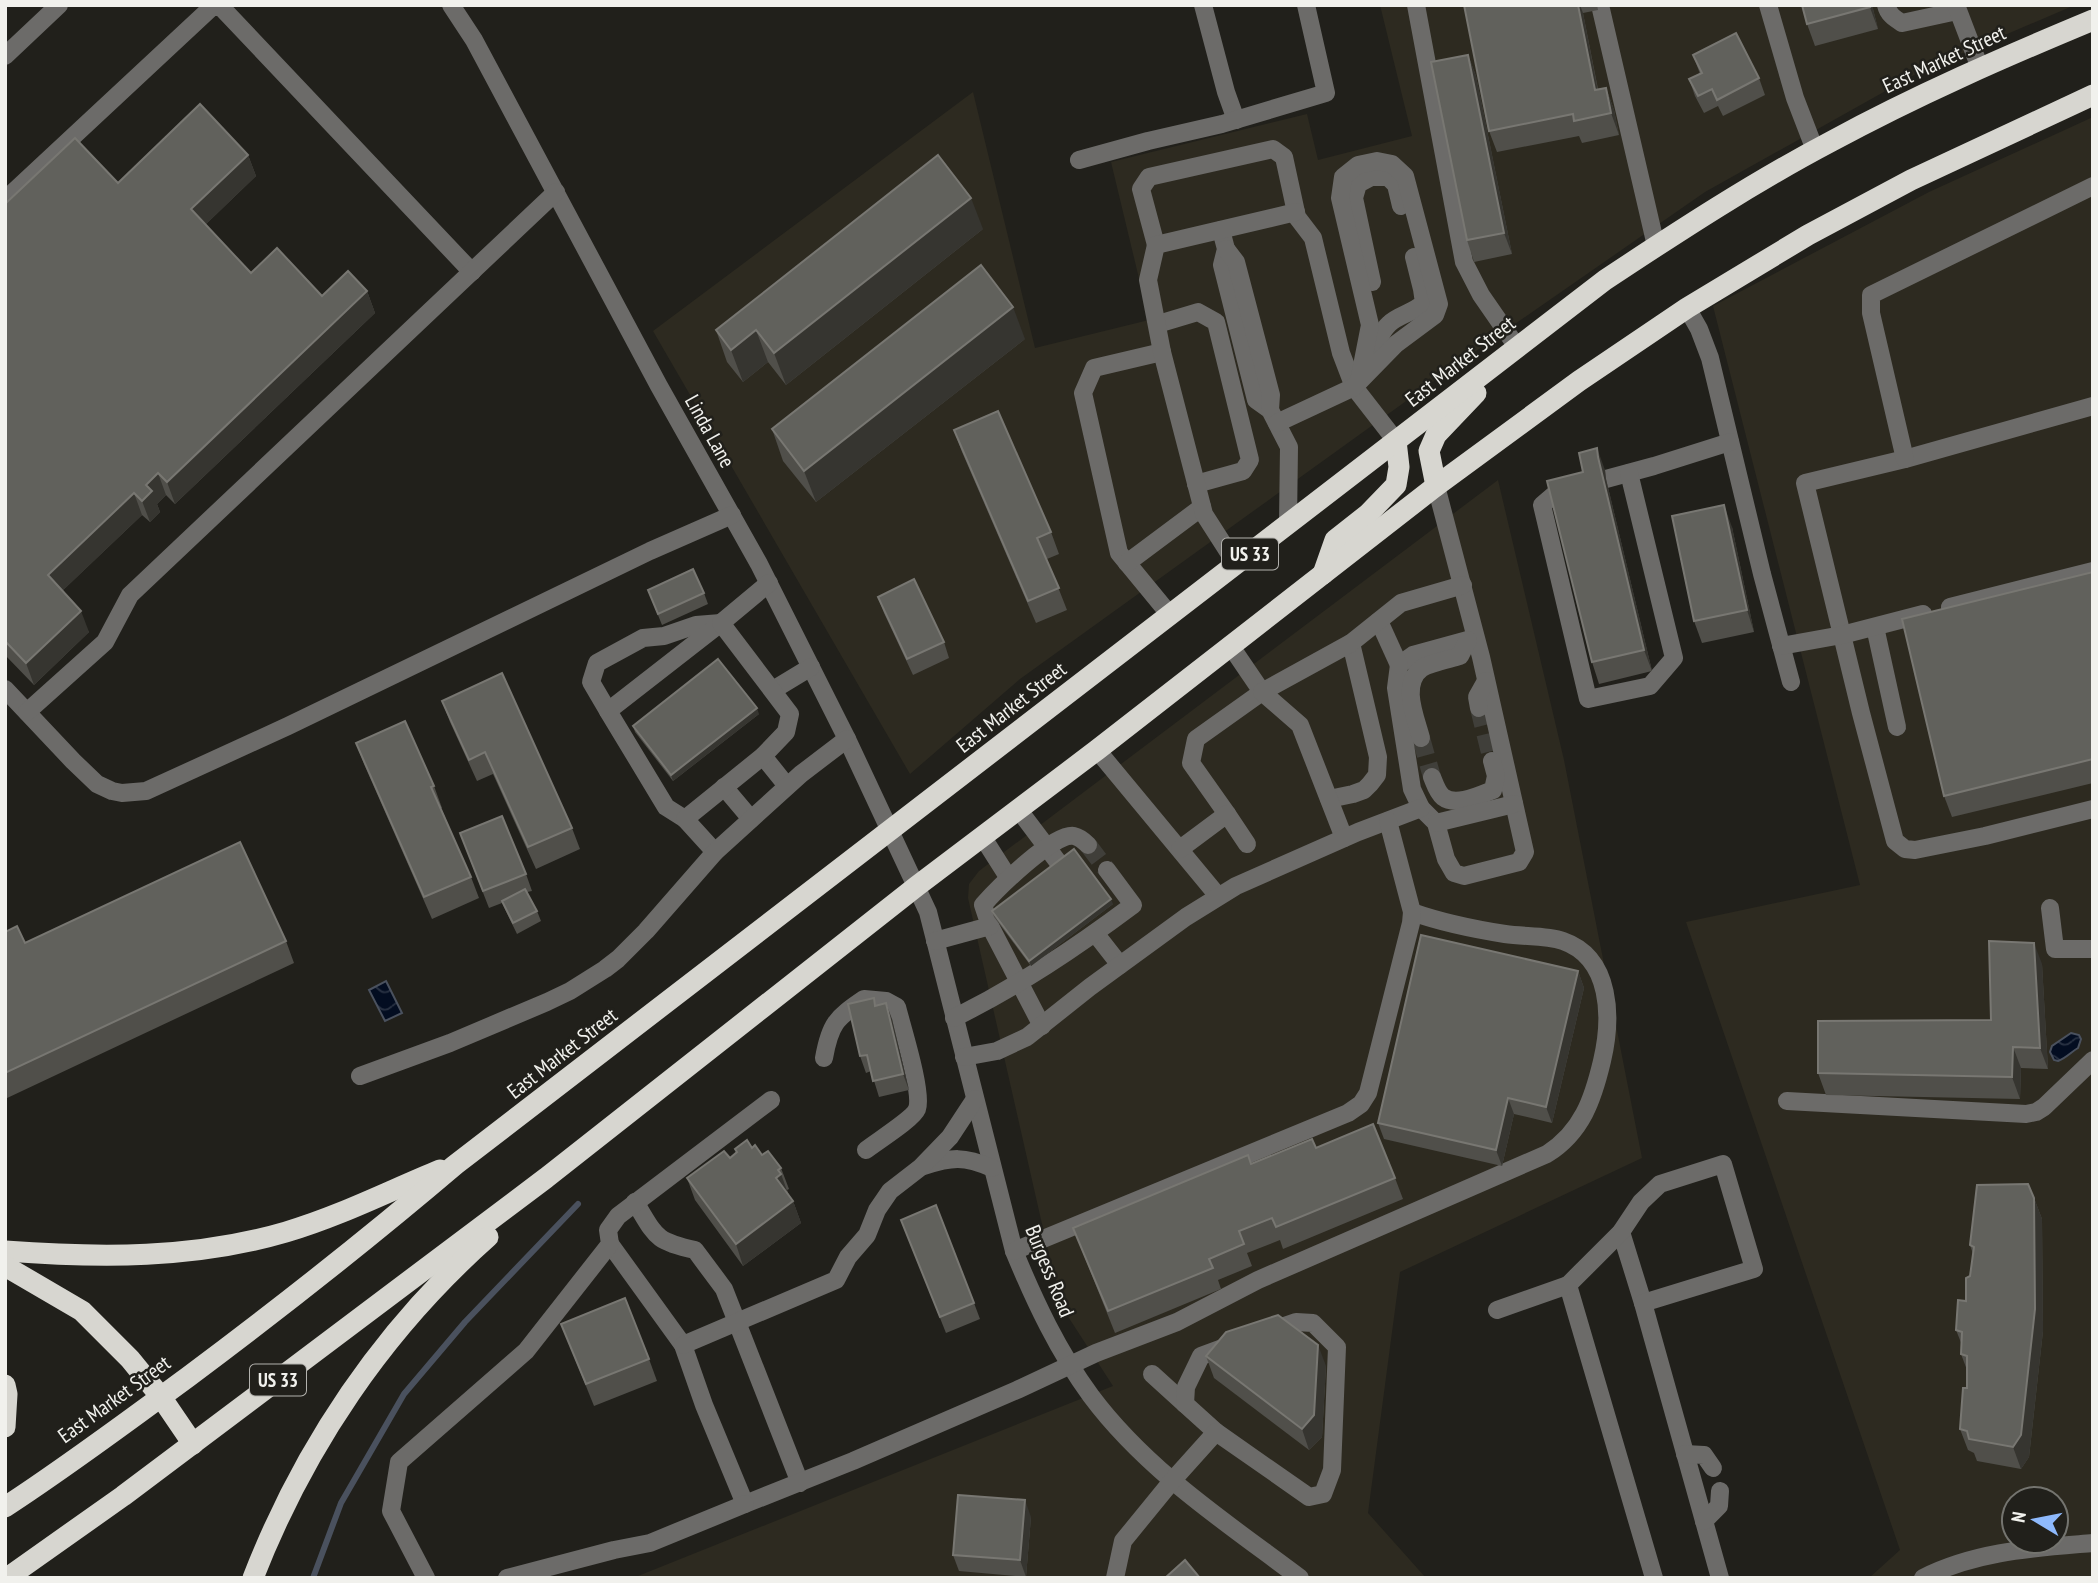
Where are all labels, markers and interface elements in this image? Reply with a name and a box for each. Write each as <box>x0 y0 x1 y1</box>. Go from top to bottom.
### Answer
street label: East Market Street <box>1878 19 2010 99</box>
street label: East Market Street <box>1399 309 1521 412</box>
street label: Linda Lane <box>679 390 741 472</box>
road number: US 33 <box>1222 538 1278 569</box>
street label: East Market Street <box>950 655 1072 758</box>
street label: East Market Street <box>501 1001 623 1104</box>
street label: Burgess Road <box>1019 1221 1081 1321</box>
street label: East Market Street <box>52 1349 176 1449</box>
road number: US 33 <box>250 1364 306 1396</box>
north arrow <box>2000 1485 2070 1555</box>
text: N <box>2006 1510 2031 1524</box>

